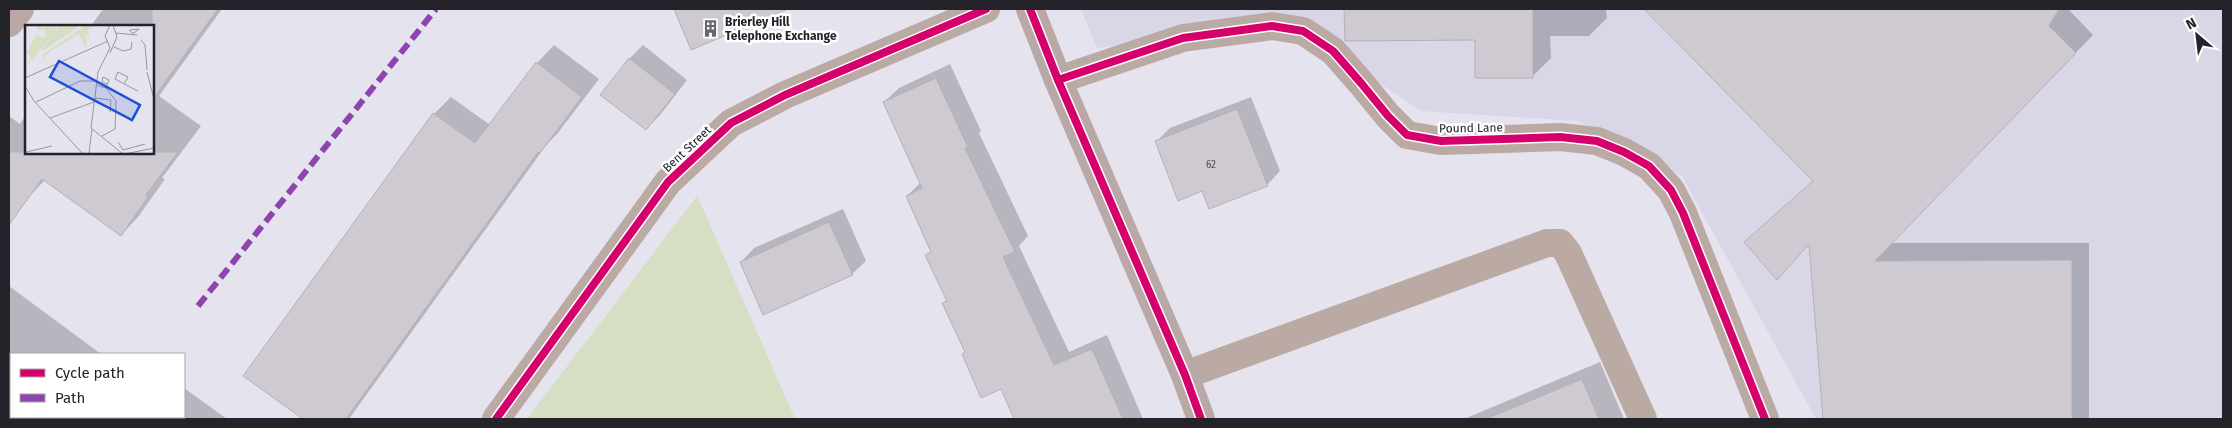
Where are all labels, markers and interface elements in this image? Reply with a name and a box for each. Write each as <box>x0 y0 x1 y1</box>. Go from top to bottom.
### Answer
north arrow <box>2172 10 2222 60</box>
text: N <box>2183 14 2199 34</box>
place label: Brierley Hill Telephone Exchange <box>725 15 837 43</box>
building icon: Brierley Hill Telephone Exchange <box>701 19 721 39</box>
inset map <box>25 25 154 154</box>
street label: Pound Lane <box>1439 120 1503 136</box>
street label: Bent Street <box>660 123 715 175</box>
house number: 62 <box>1206 159 1216 171</box>
legend <box>10 353 185 418</box>
text: Cycle path <box>55 364 125 382</box>
text: Path <box>55 389 85 407</box>

